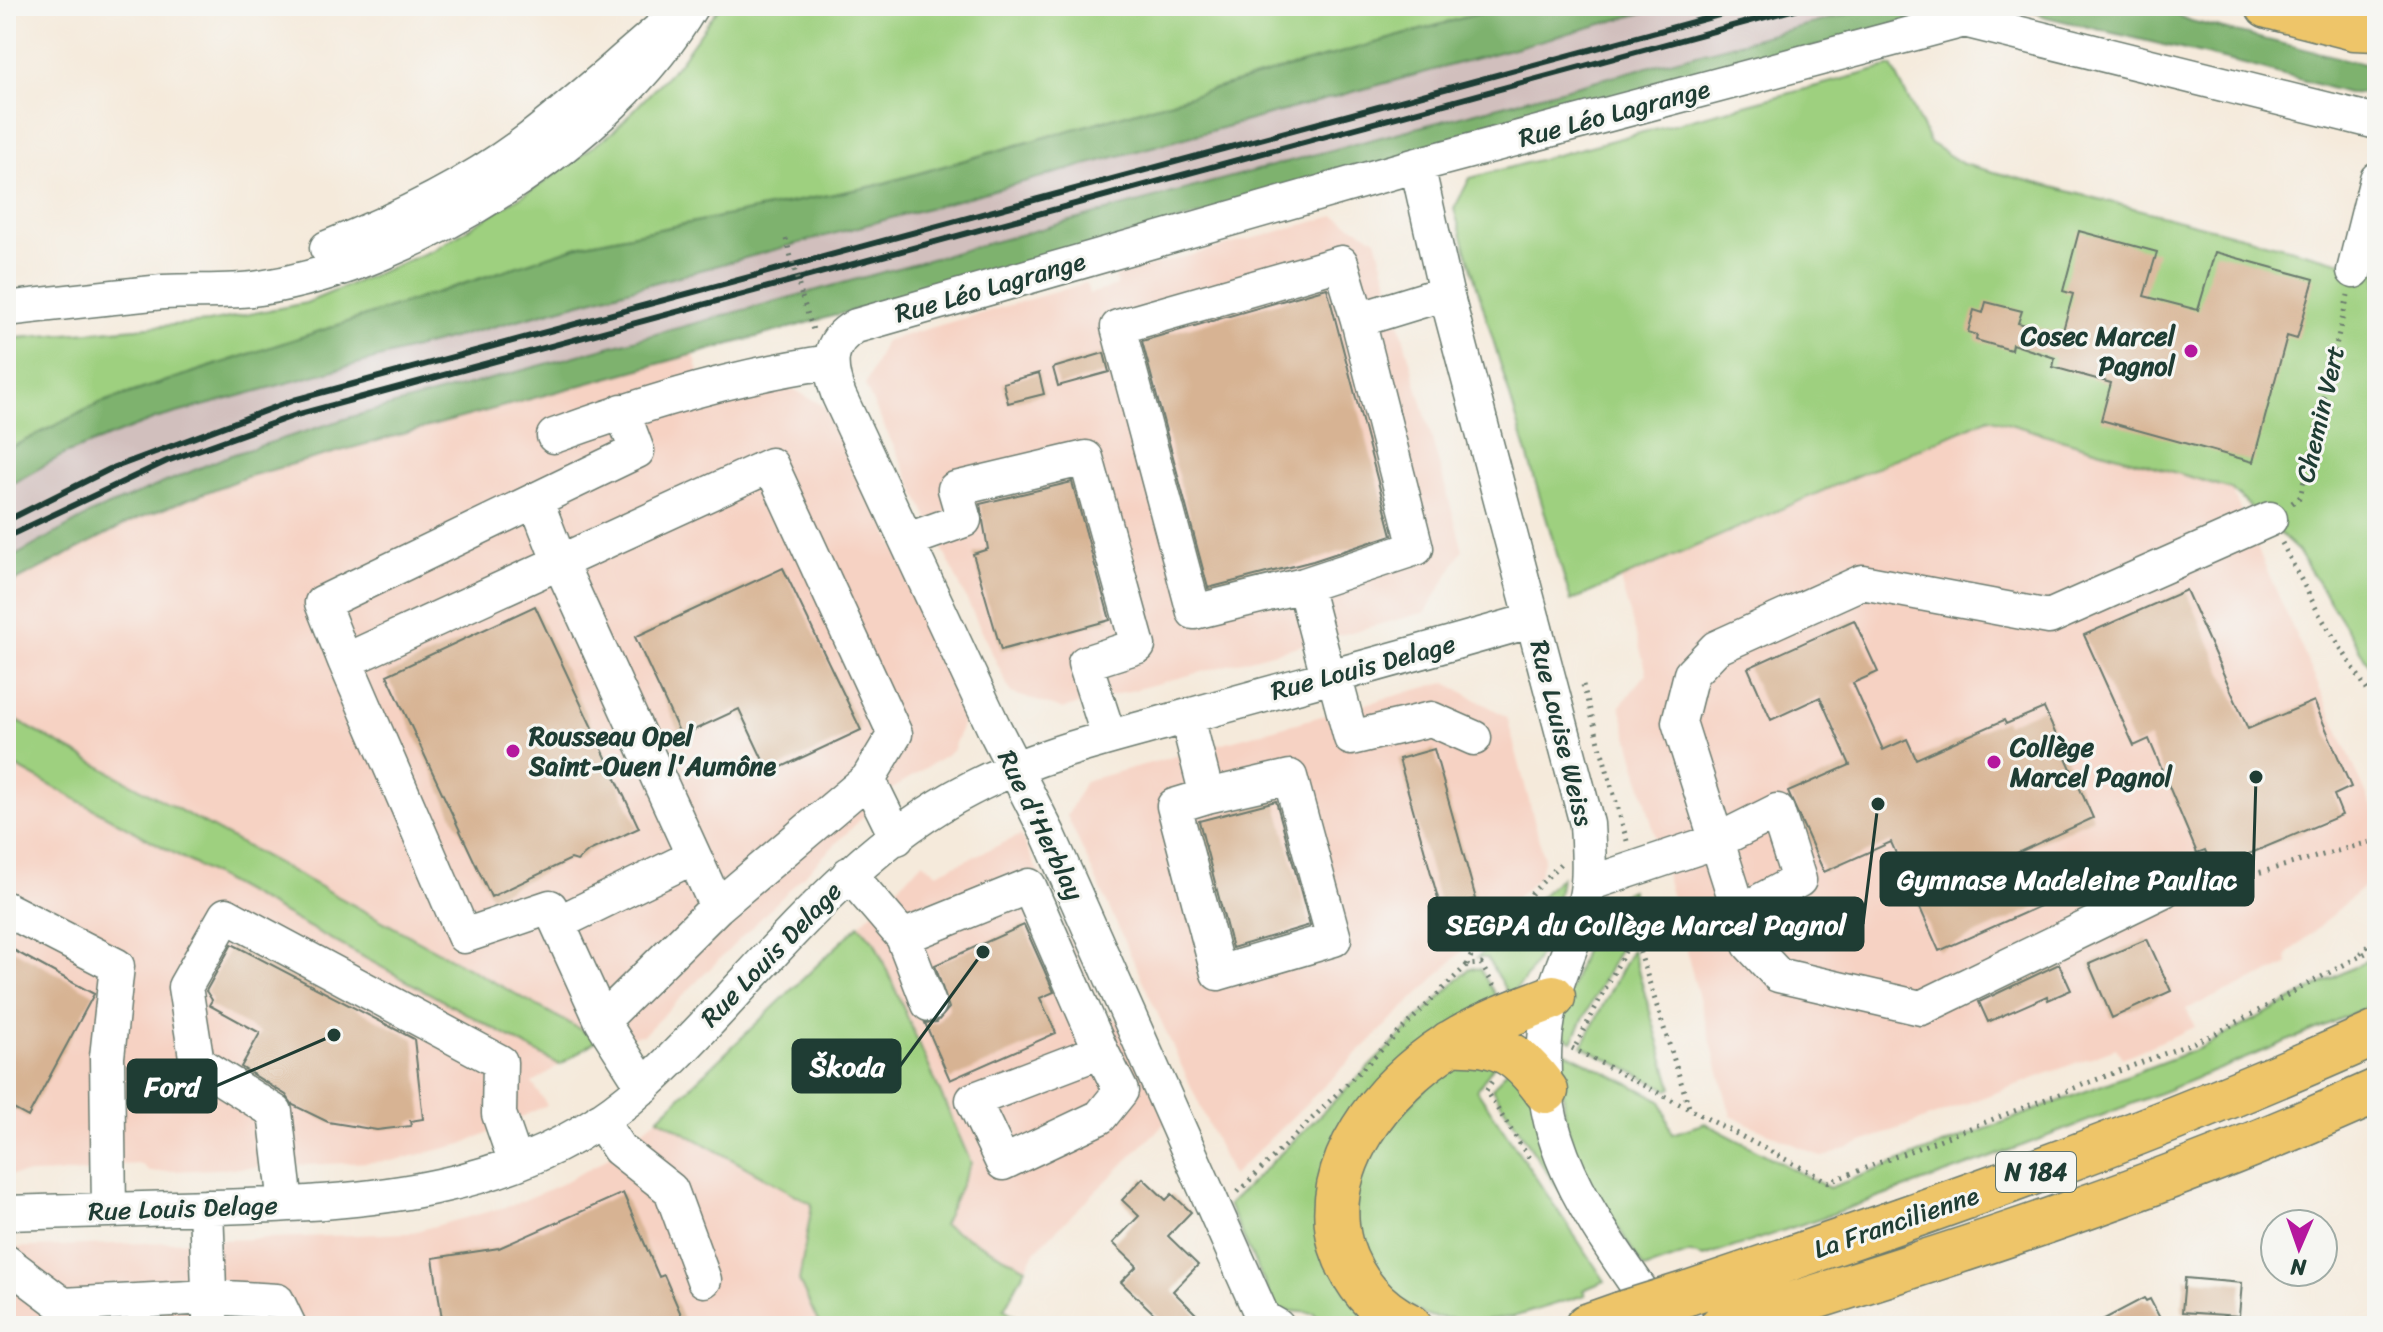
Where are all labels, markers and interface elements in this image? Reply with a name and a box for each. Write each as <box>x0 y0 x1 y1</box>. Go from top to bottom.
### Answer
street label: Rue Léo Lagrange <box>1513 65 1715 161</box>
street label: Rue Léo Lagrange <box>889 238 1091 336</box>
place label: Cosec Marcel Pagnol <box>2020 313 2177 389</box>
street label: Chemin Vert <box>2282 341 2358 487</box>
marker: Cosec Marcel Pagnol <box>2182 342 2200 360</box>
street label: Rue Louis Delage <box>1265 620 1461 714</box>
street label: Rue Louise Weiss <box>1517 635 1607 831</box>
place label: Rousseau Opel Saint-Ouen l'Aumône <box>528 713 776 789</box>
place label: Collège Marcel Pagnol <box>2009 724 2174 800</box>
marker: Rousseau Opel Saint-Ouen l'Aumône <box>504 742 522 760</box>
street label: Rue d'Herblay <box>985 742 1098 909</box>
marker: Collège Marcel Pagnol <box>1985 753 2003 771</box>
callout: Gymnase Madeleine Pauliac <box>1881 853 2253 905</box>
text: Gymnase Madeleine Pauliac <box>1897 855 2238 904</box>
street label: Rue Louis Delage <box>689 870 853 1038</box>
callout: SEGPA du Collège Marcel Pagnol <box>1429 898 1863 950</box>
text: SEGPA du Collège Marcel Pagnol <box>1445 900 1847 949</box>
callout: Škoda <box>793 1040 900 1092</box>
text: Škoda <box>808 1042 886 1091</box>
callout: Ford <box>128 1060 216 1112</box>
text: Ford <box>143 1062 202 1111</box>
road number: N 184 <box>1996 1152 2076 1192</box>
street label: La Francilienne <box>1807 1172 1985 1272</box>
street label: Rue Louis Delage <box>87 1182 279 1234</box>
north arrow <box>2259 1208 2339 1288</box>
text: N <box>2289 1248 2308 1287</box>

